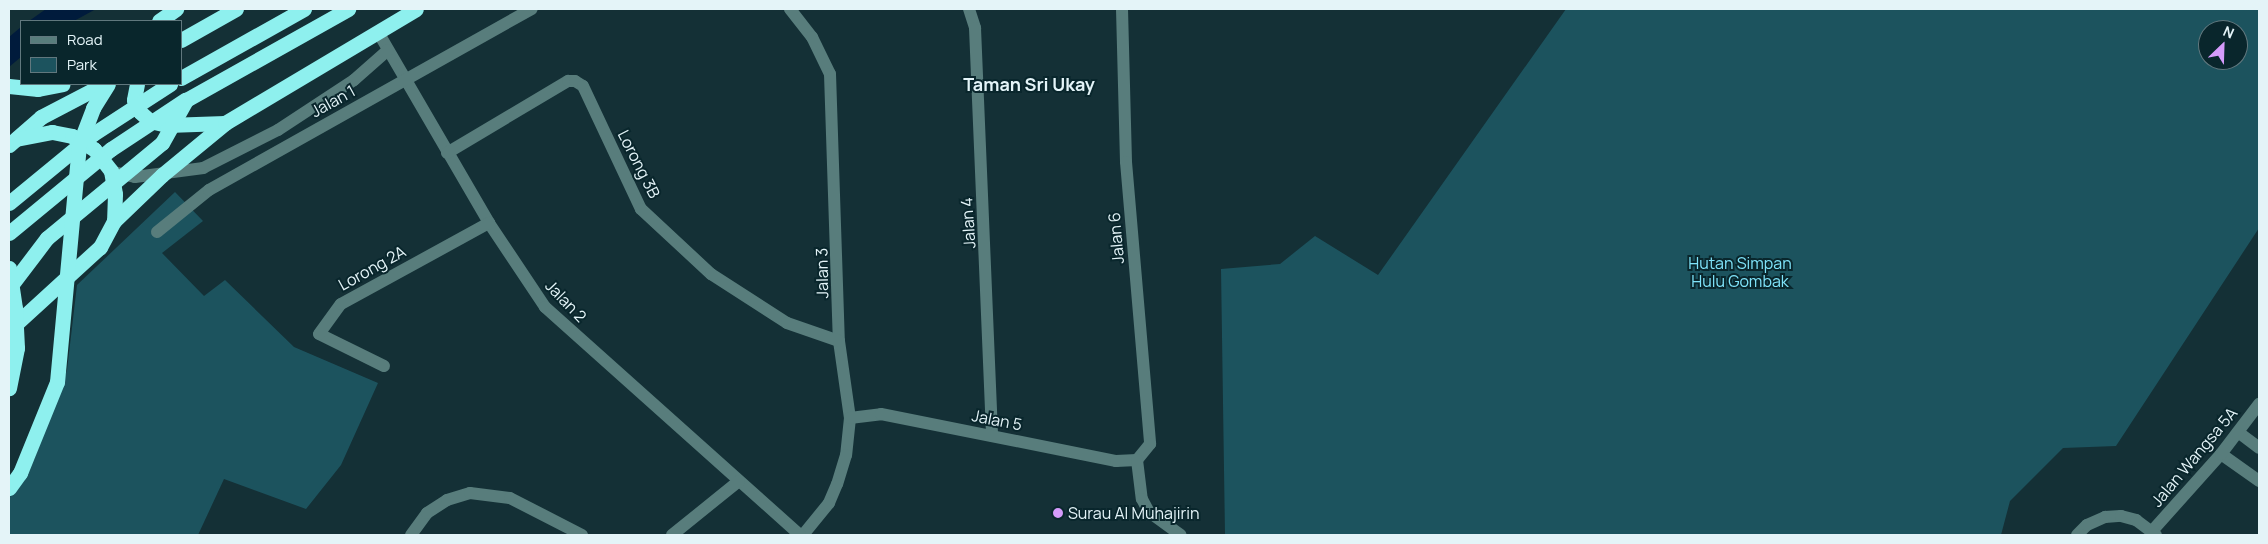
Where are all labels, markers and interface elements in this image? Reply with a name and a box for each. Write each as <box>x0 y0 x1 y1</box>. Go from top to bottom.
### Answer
legend <box>20 20 182 85</box>
north arrow <box>2198 20 2248 70</box>
text: N <box>2220 21 2237 42</box>
text: Road <box>67 29 103 50</box>
text: Park <box>67 54 97 75</box>
district label: Taman Sri Ukay <box>963 73 1095 95</box>
street label: Jalan 1 <box>307 81 359 121</box>
street label: Lorong 3B <box>614 127 664 201</box>
street label: Jalan 4 <box>957 197 979 249</box>
street label: Jalan 6 <box>1104 211 1128 265</box>
street label: Lorong 2A <box>335 242 409 294</box>
street label: Jalan 3 <box>812 248 832 298</box>
park label: Hutan Simpan Hulu Gombak <box>1688 253 1792 291</box>
street label: Jalan 2 <box>541 276 591 326</box>
street label: Jalan Wangsa 5A <box>2147 403 2241 511</box>
street label: Jalan 5 <box>970 406 1024 434</box>
place label: Surau Al Muhajirin <box>1068 503 1200 523</box>
marker: Surau Al Muhajirin <box>1052 507 1064 519</box>

